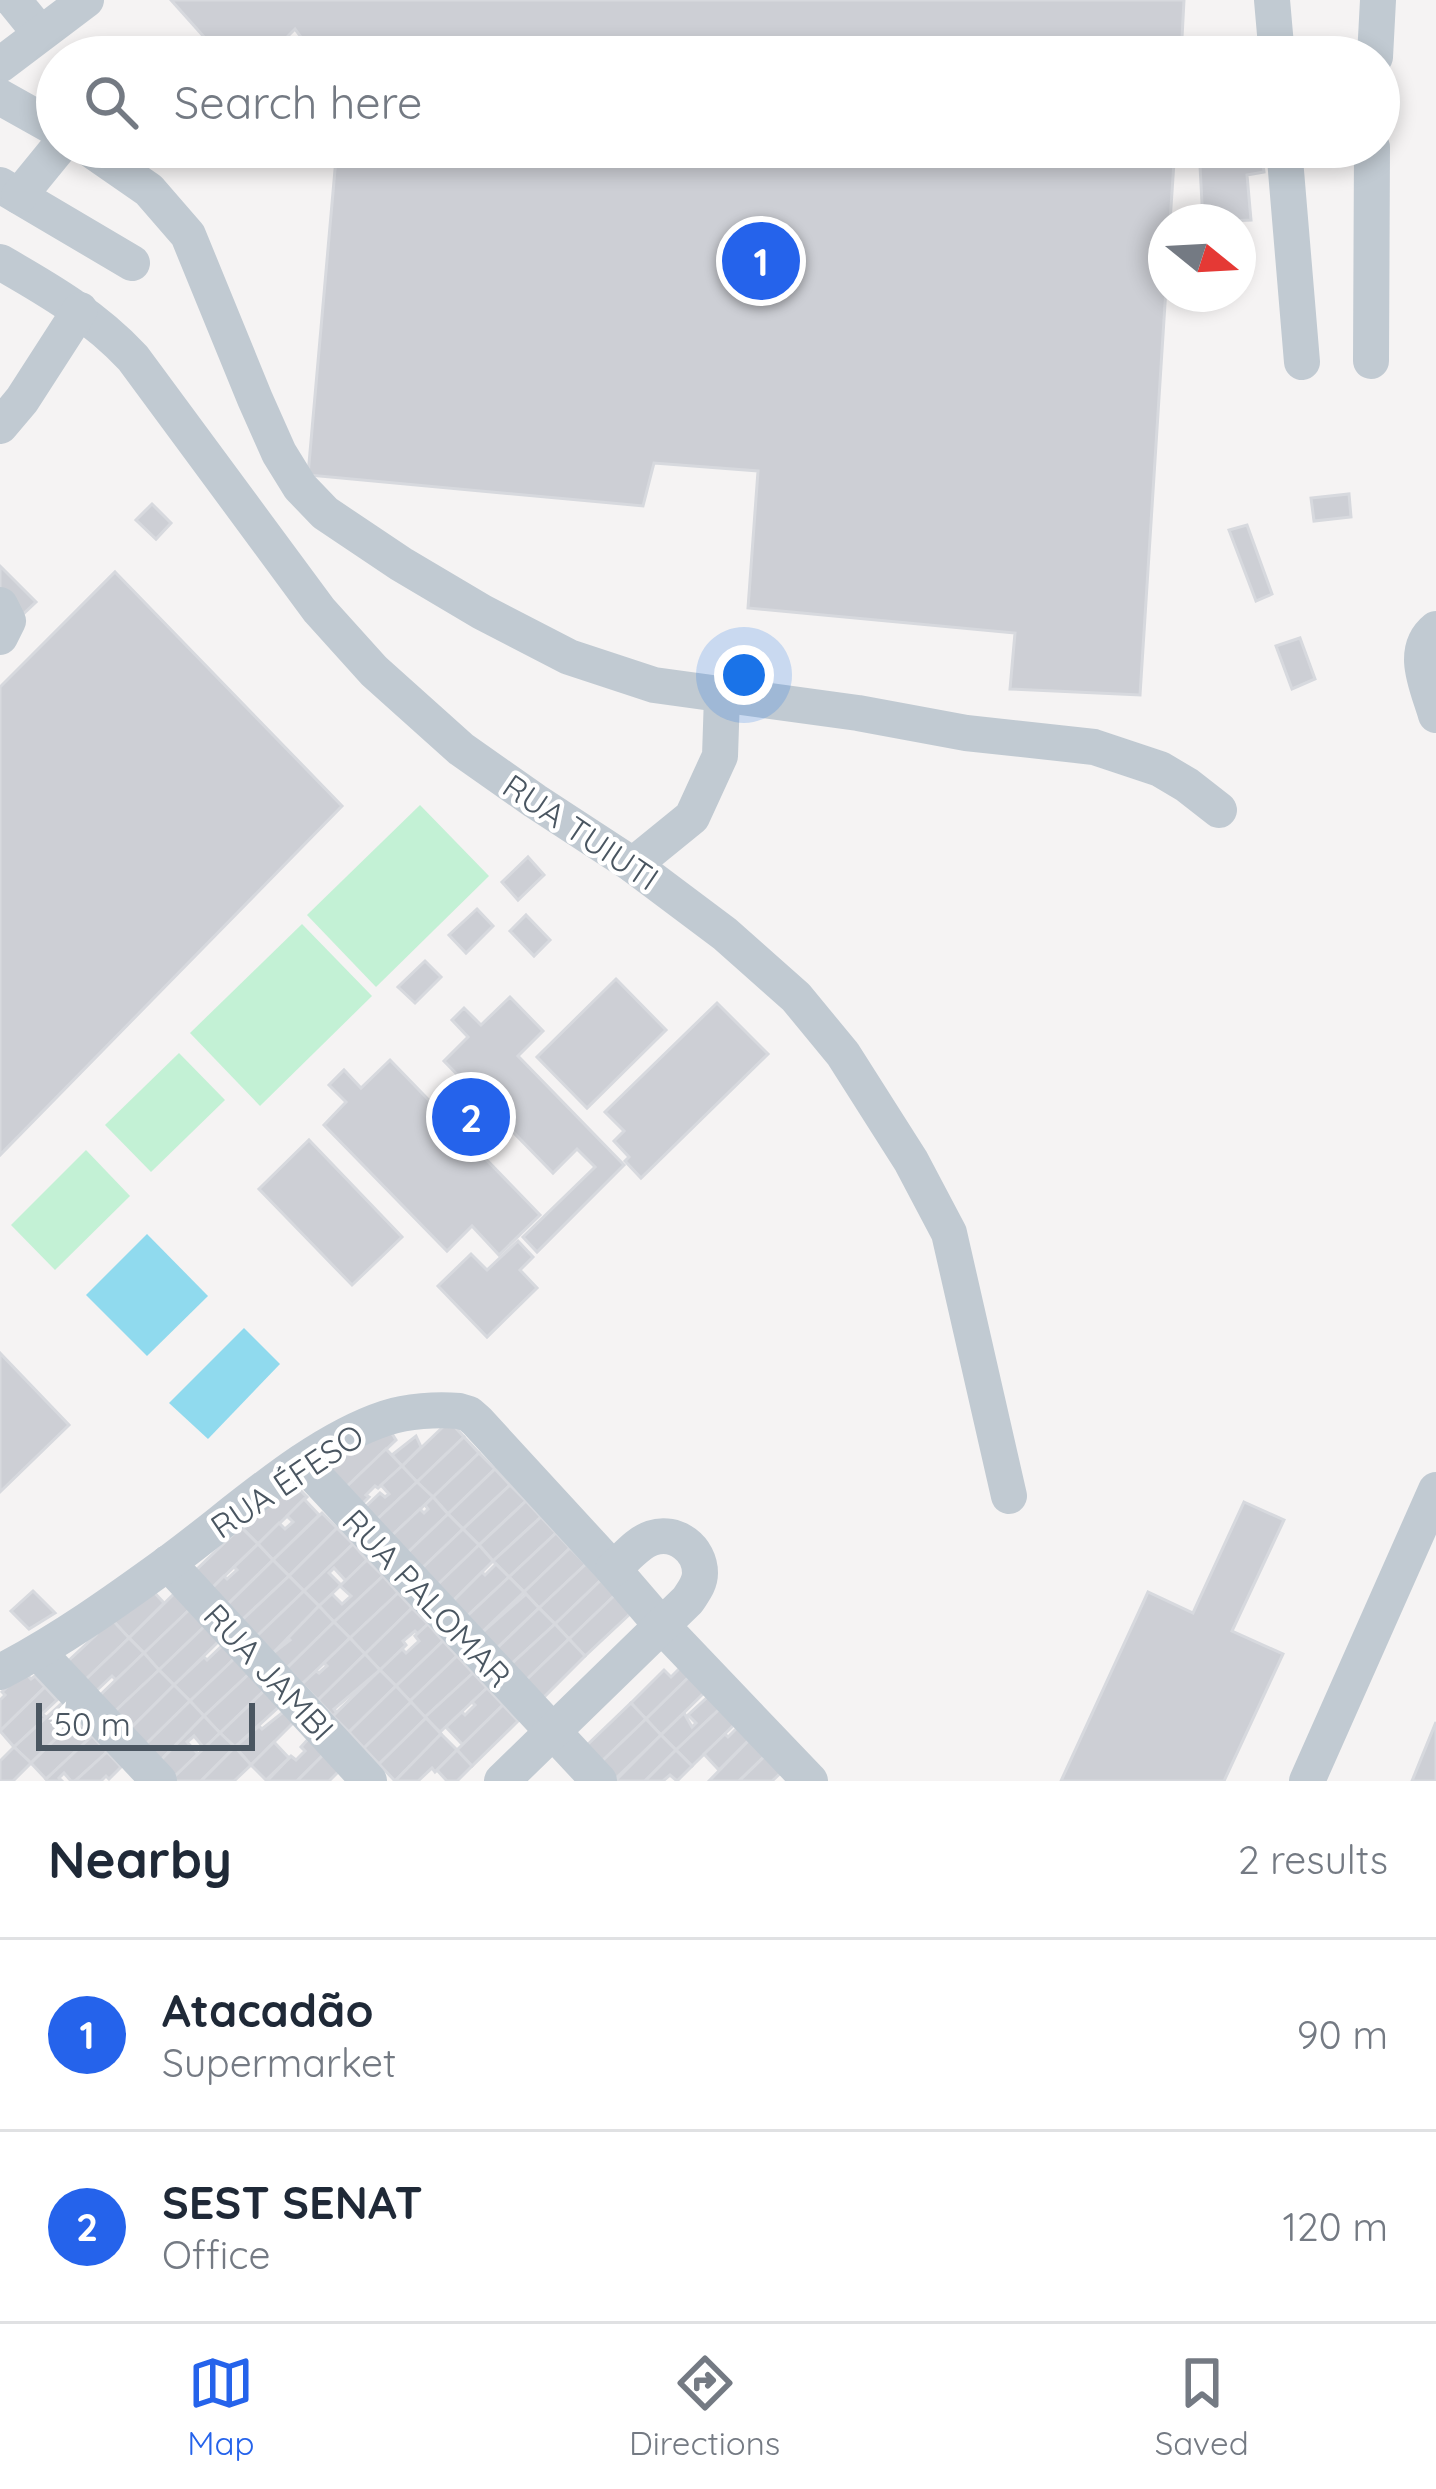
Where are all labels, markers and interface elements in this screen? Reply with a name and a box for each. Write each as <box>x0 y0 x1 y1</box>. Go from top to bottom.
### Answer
search box <box>36 36 1400 168</box>
icon: search <box>78 69 144 135</box>
text: Search here <box>174 74 422 130</box>
north arrow <box>1148 204 1256 312</box>
pin: 1 <box>722 216 800 306</box>
your location <box>714 645 774 705</box>
street label: RUA TUIUTI <box>496 765 667 899</box>
pin: 2 <box>432 1072 510 1162</box>
street label: RUA ÉFESO <box>203 1415 371 1547</box>
street label: RUA PALOMAR <box>334 1500 520 1695</box>
street label: RUA JAMBI <box>196 1595 343 1749</box>
scale bar <box>36 1697 255 1750</box>
text: 50 m <box>54 1703 131 1744</box>
text: Nearby <box>48 1827 232 1891</box>
text: 2 results <box>1238 1835 1388 1884</box>
text: Atacadão <box>162 1982 373 2038</box>
text: 1 <box>79 2010 95 2059</box>
text: 90 m <box>1297 2010 1388 2059</box>
text: Supermarket <box>162 2038 396 2087</box>
text: SEST SENAT <box>162 2174 423 2230</box>
text: 2 <box>76 2202 98 2251</box>
text: 120 m <box>1283 2202 1388 2251</box>
text: Office <box>162 2230 271 2279</box>
tab: Map <box>187 2350 255 2463</box>
tab: Directions <box>629 2350 780 2463</box>
tab: Saved <box>1155 2350 1249 2463</box>

